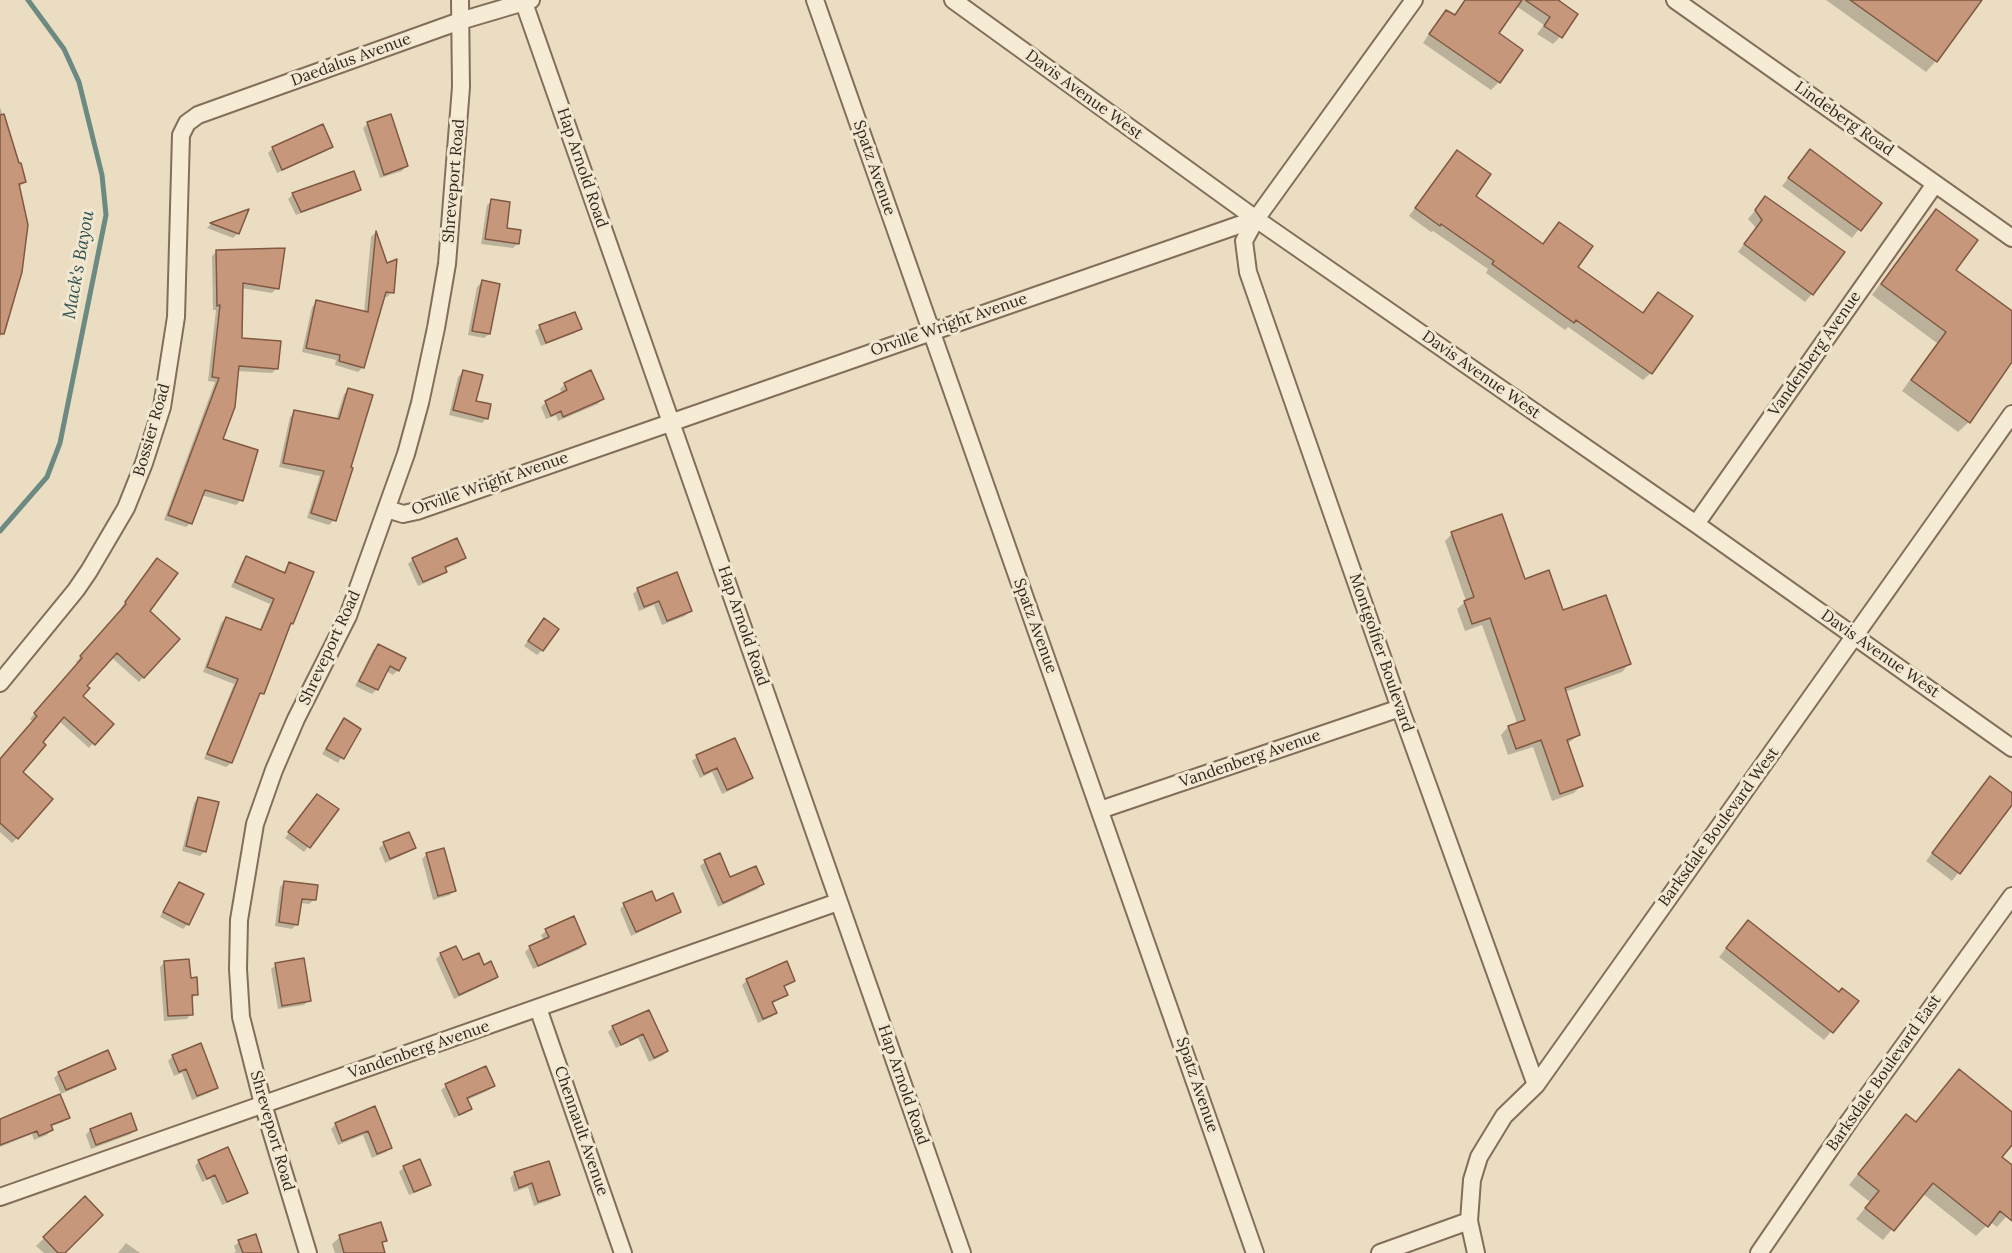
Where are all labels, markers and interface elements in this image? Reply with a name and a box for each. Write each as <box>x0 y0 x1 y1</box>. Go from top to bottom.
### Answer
street label: Daedalus Avenue <box>288 29 414 91</box>
street label: Davis Avenue West <box>1022 46 1146 144</box>
street label: Lindeberg Road <box>1791 78 1897 160</box>
street label: Hap Arnold Road <box>552 105 612 231</box>
street label: Shreveport Road <box>439 118 469 244</box>
street label: Spatz Avenue <box>849 118 899 218</box>
water label: Mack's Bayou <box>59 209 99 321</box>
street label: Vandenberg Avenue <box>1765 288 1865 420</box>
street label: Orville Wright Avenue <box>868 289 1030 361</box>
street label: Davis Avenue West <box>1418 327 1544 423</box>
street label: Bossier Road <box>130 381 174 479</box>
street label: Orville Wright Avenue <box>409 448 571 520</box>
street label: Hap Arnold Road <box>713 563 773 689</box>
street label: Montgolfier Boulevard <box>1345 571 1417 735</box>
street label: Spatz Avenue <box>1009 576 1061 676</box>
street label: Shreveport Road <box>295 588 365 708</box>
street label: Davis Avenue West <box>1817 606 1943 702</box>
street label: Vandenberg Avenue <box>1177 726 1323 792</box>
street label: Barksdale Boulevard West <box>1655 744 1783 910</box>
street label: Barksdale Boulevard East <box>1823 991 1945 1155</box>
street label: Vandenberg Avenue <box>346 1017 492 1083</box>
street label: Hap Arnold Road <box>873 1022 933 1148</box>
street label: Spatz Avenue <box>1172 1035 1222 1135</box>
street label: Chennault Avenue <box>550 1064 612 1198</box>
street label: Shreveport Road <box>246 1069 298 1193</box>

